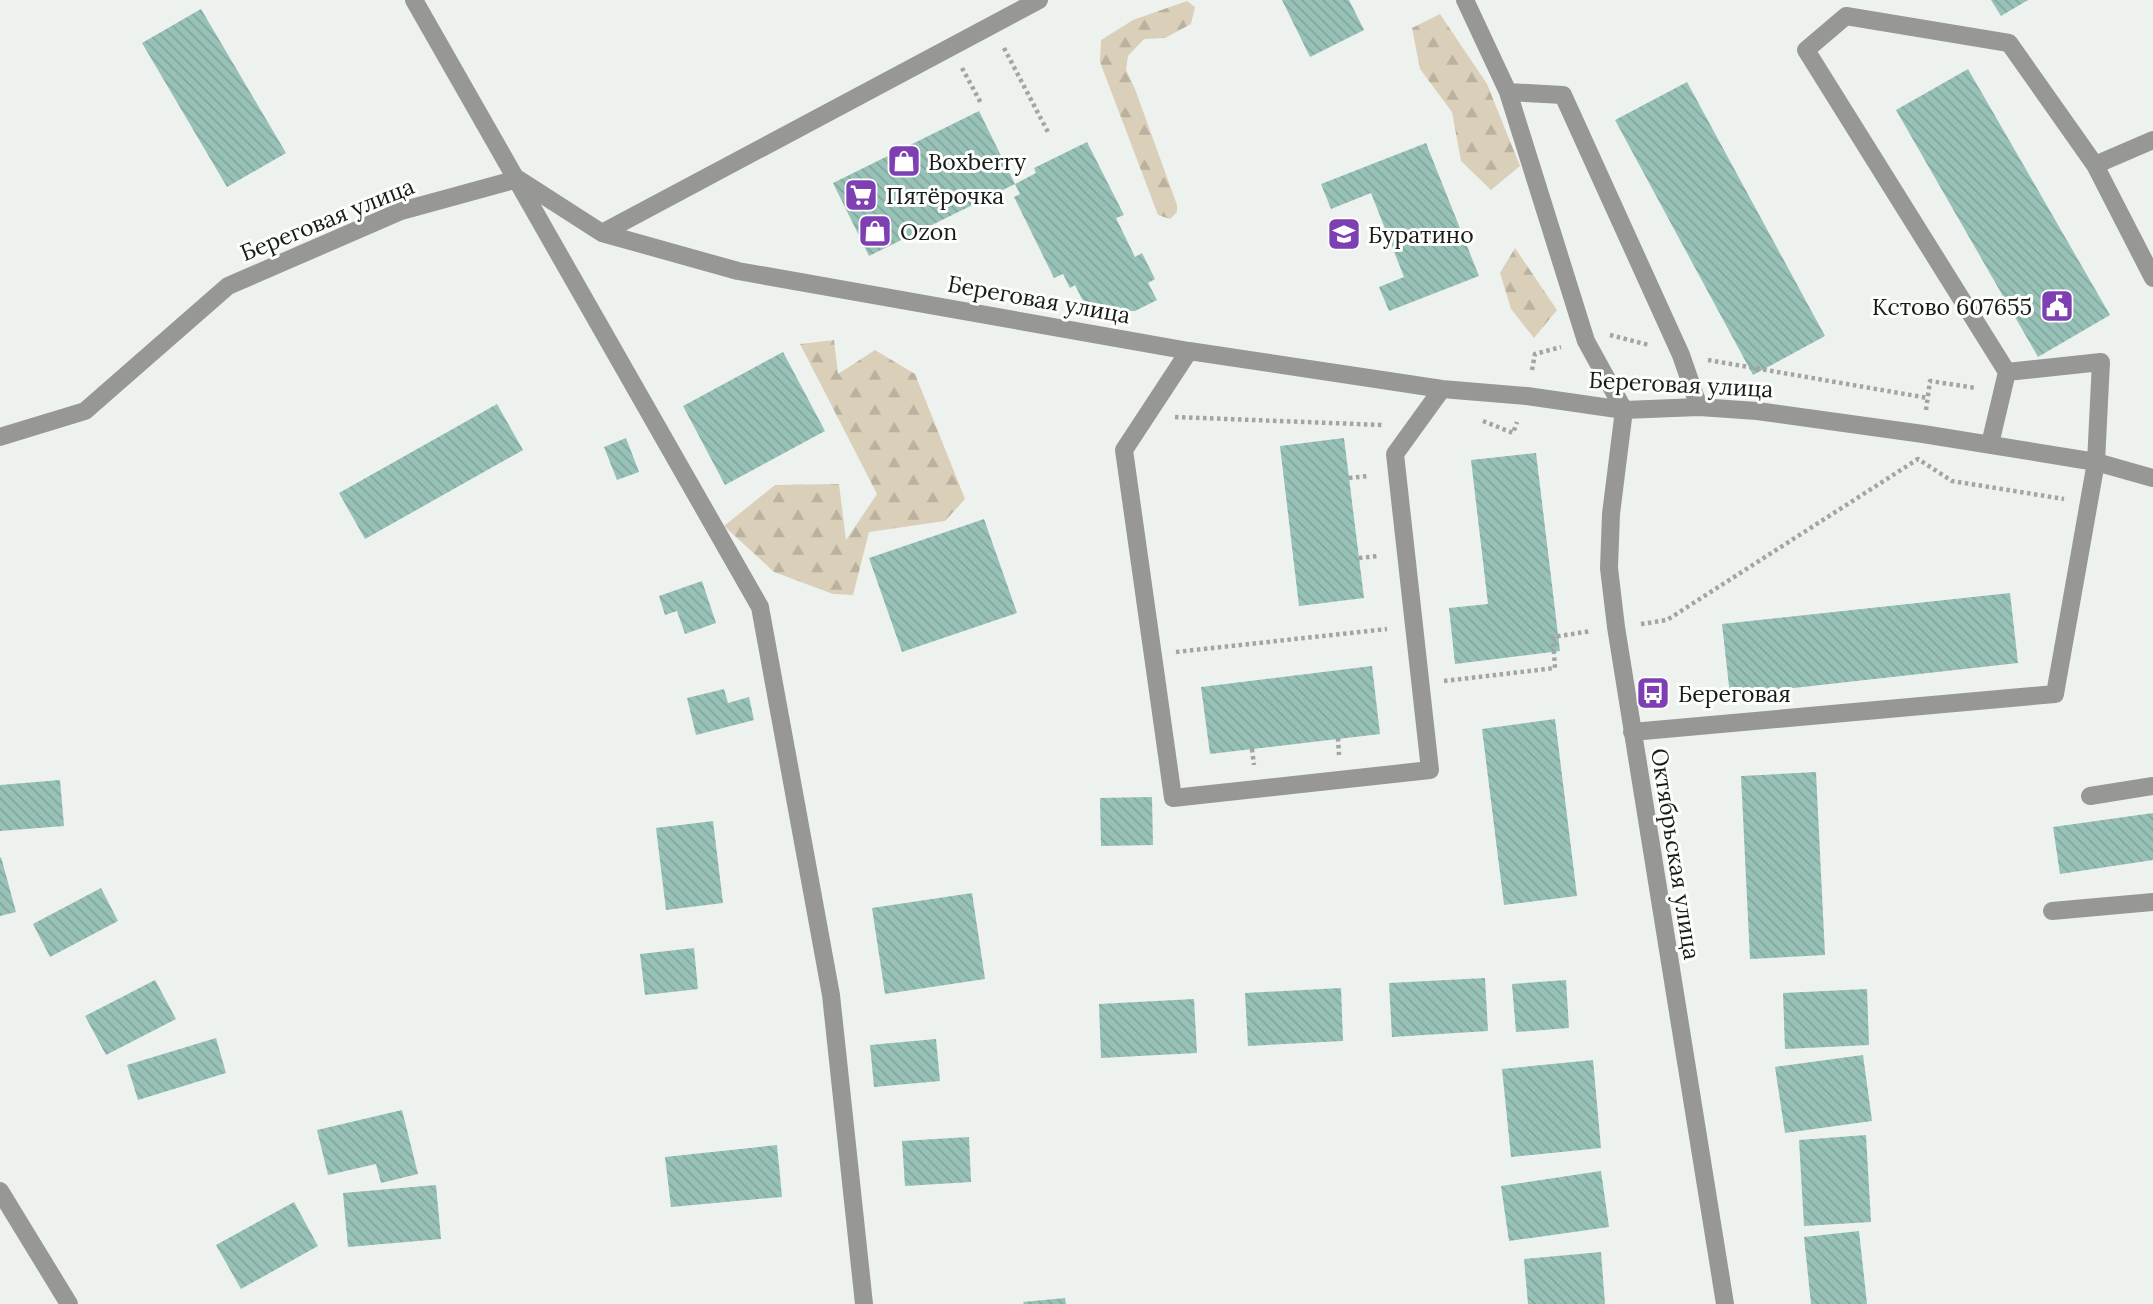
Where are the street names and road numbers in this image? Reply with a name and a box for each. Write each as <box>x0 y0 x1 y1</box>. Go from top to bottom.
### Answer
street label: Береговая улица <box>236 171 418 267</box>
street label: Береговая улица <box>945 269 1133 329</box>
street label: Береговая улица <box>1588 365 1774 403</box>
street label: Октябрьская улица <box>1645 746 1707 962</box>

